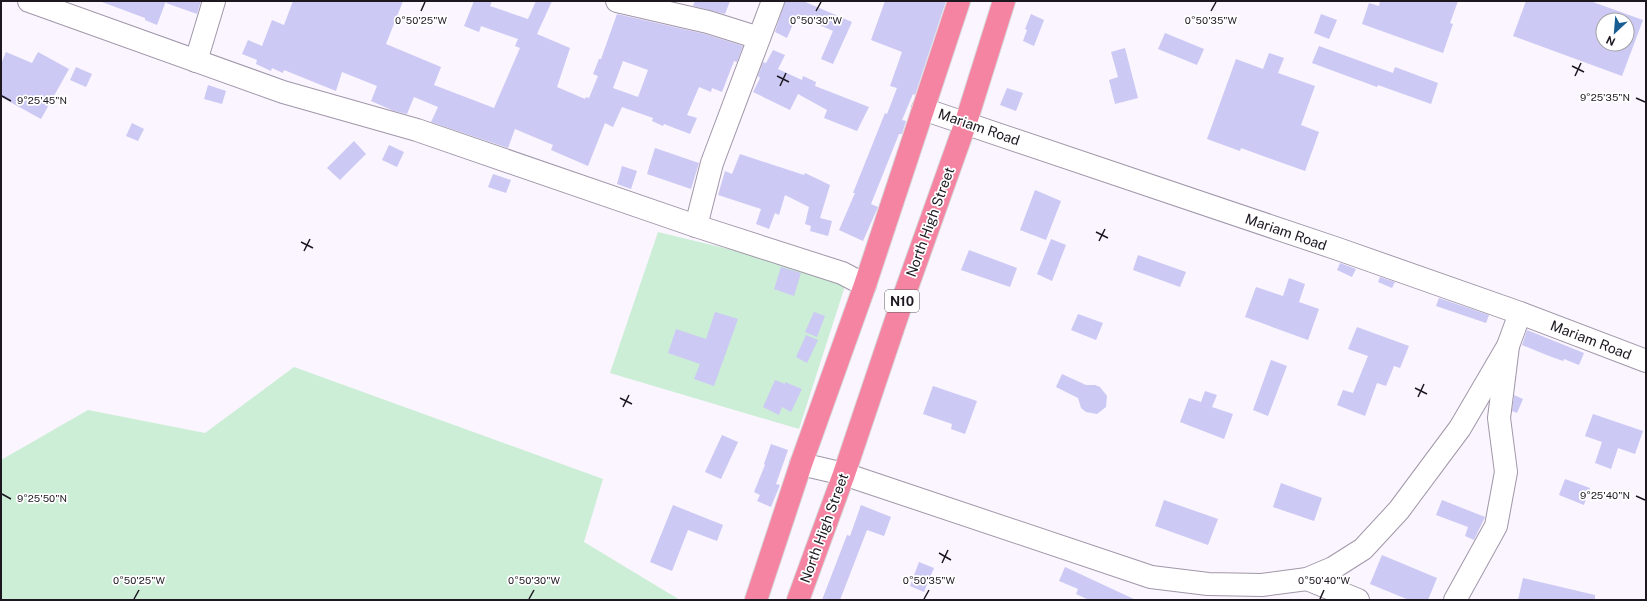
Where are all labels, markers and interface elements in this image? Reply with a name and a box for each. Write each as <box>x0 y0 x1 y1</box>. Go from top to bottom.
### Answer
north arrow <box>1595 12 1635 52</box>
text: 0°50'25"W <box>395 14 447 26</box>
text: 0°50'30"W <box>790 14 842 26</box>
text: 0°50'35"W <box>1185 14 1238 26</box>
text: N <box>1604 34 1617 48</box>
text: 9°25'35"N <box>1580 91 1630 103</box>
text: 9°25'45"N <box>17 94 67 106</box>
street label: Mariam Road <box>936 106 1022 148</box>
street label: North High Street <box>903 165 957 279</box>
street label: Mariam Road <box>1243 211 1329 253</box>
road number: N10 <box>885 290 919 312</box>
street label: Mariam Road <box>1548 317 1634 363</box>
street label: North High Street <box>797 471 851 585</box>
text: 9°25'40"N <box>1580 489 1630 501</box>
text: 9°25'50"N <box>17 492 67 504</box>
text: 0°50'25"W <box>113 574 165 586</box>
text: 0°50'30"W <box>508 574 560 586</box>
text: 0°50'35"W <box>903 574 956 586</box>
text: 0°50'40"W <box>1298 574 1350 586</box>

